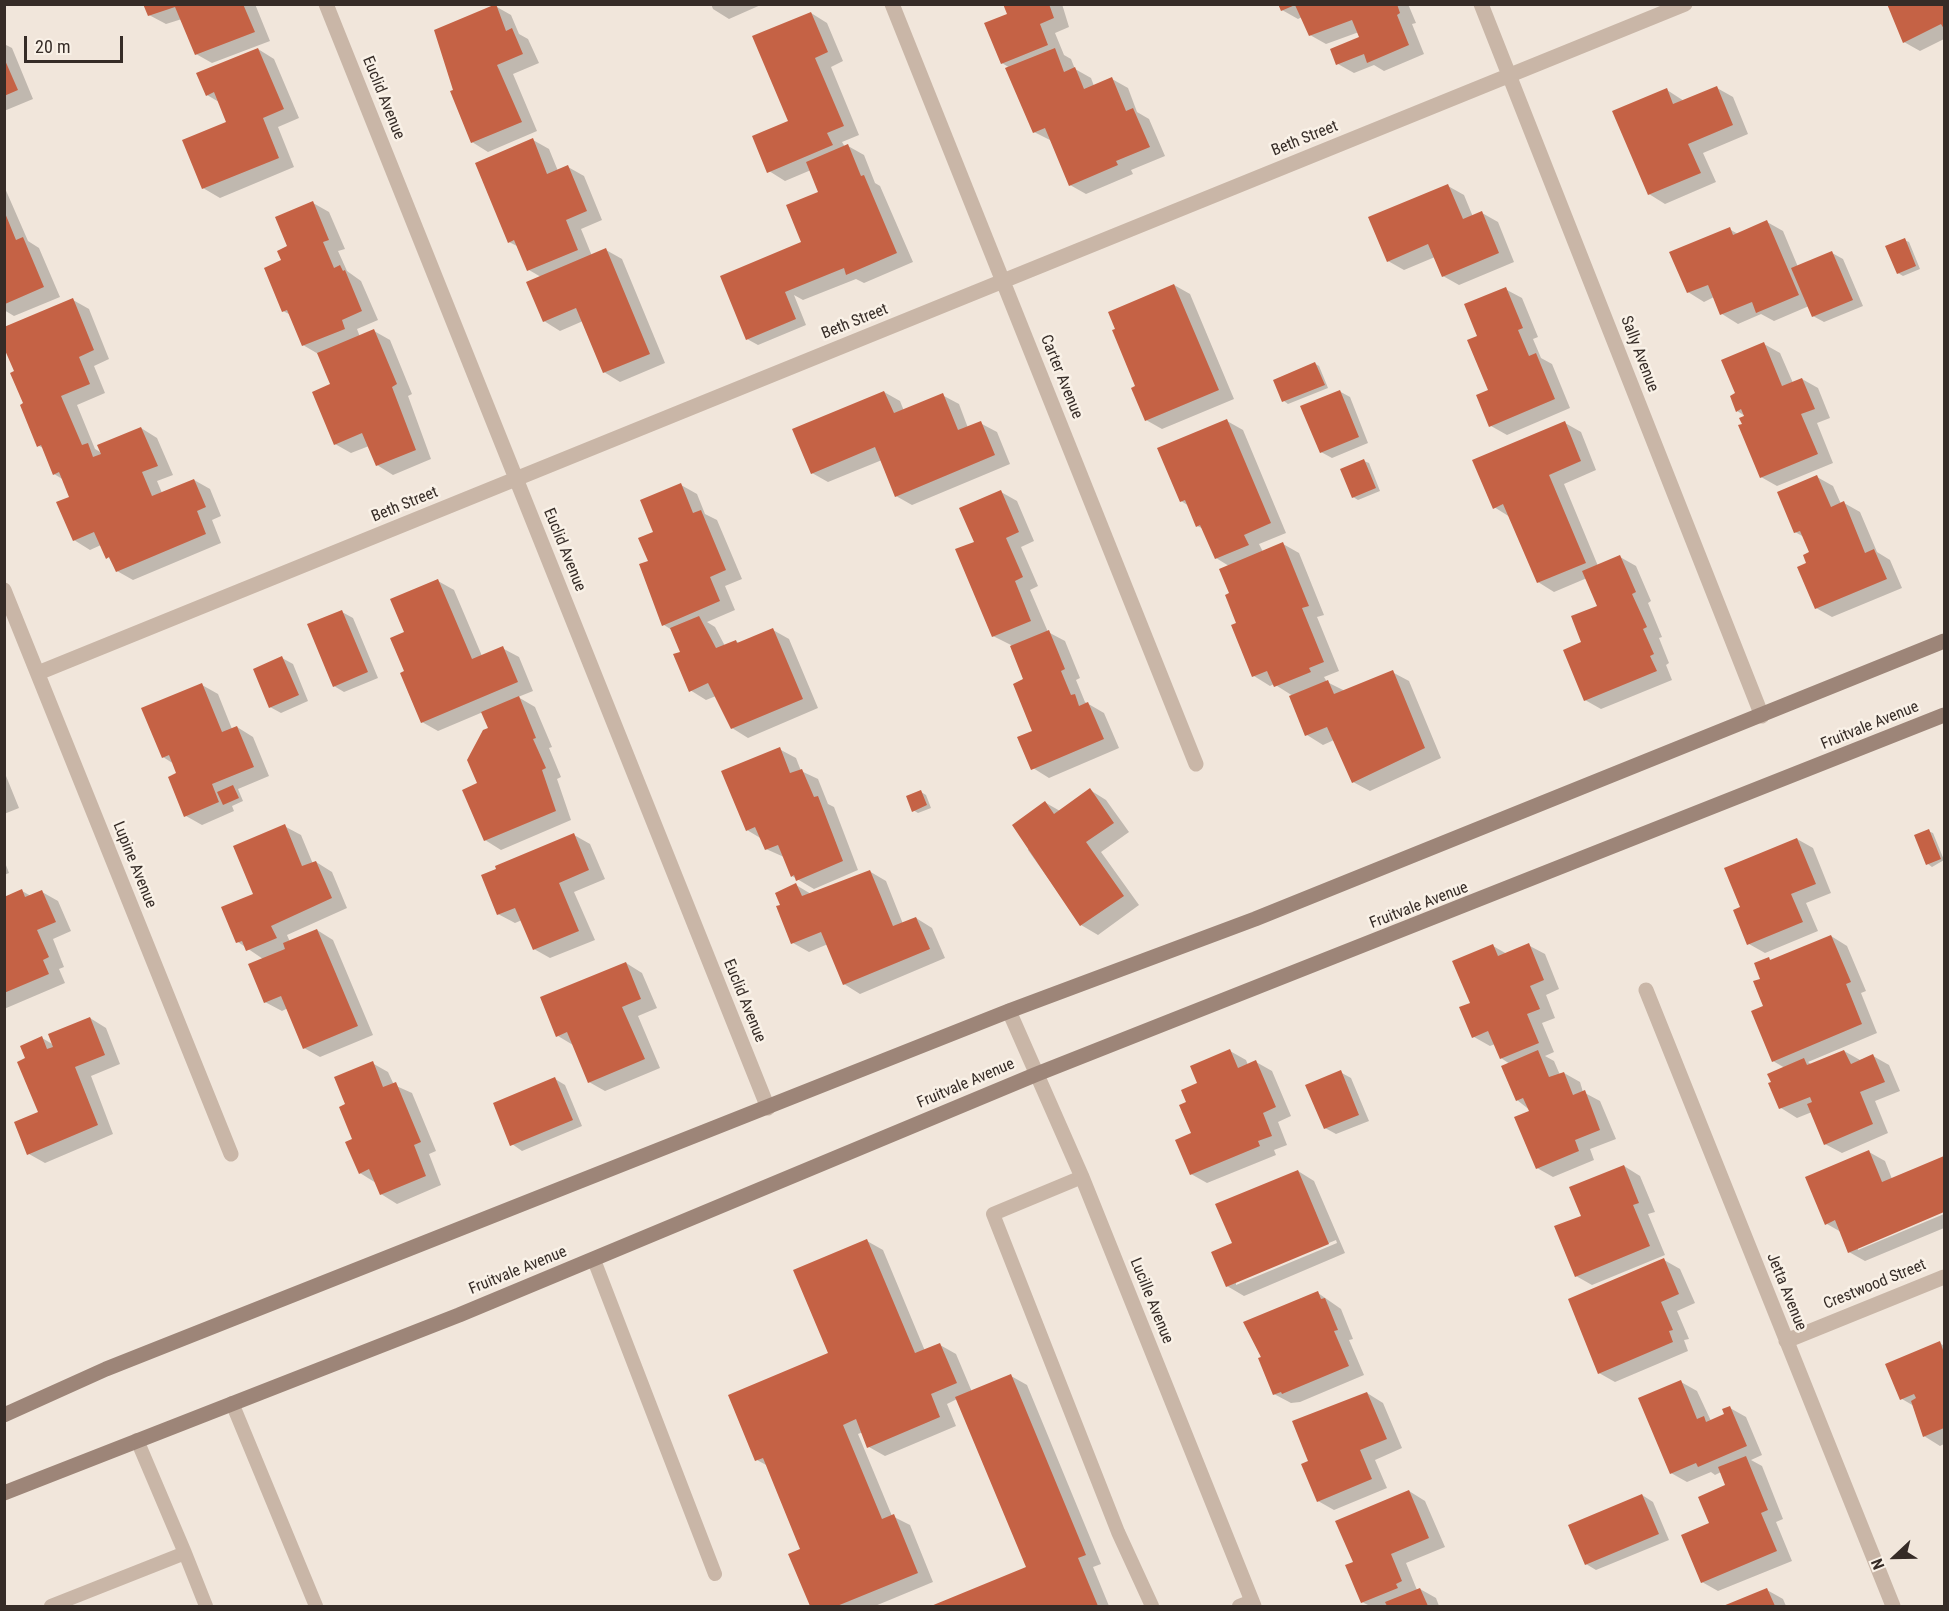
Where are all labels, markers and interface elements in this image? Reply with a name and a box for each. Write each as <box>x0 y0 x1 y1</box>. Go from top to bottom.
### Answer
scale bar <box>27 24 126 62</box>
text: 20 m <box>35 36 70 57</box>
street label: Euclid Avenue <box>358 54 408 142</box>
street label: Beth Street <box>1269 117 1341 161</box>
street label: Beth Street <box>819 300 891 344</box>
street label: Sally Avenue <box>1616 313 1662 395</box>
street label: Carter Avenue <box>1035 332 1087 422</box>
street label: Beth Street <box>369 483 441 527</box>
street label: Euclid Avenue <box>539 506 589 594</box>
street label: Fruitvale Avenue <box>1818 698 1922 754</box>
street label: Lupine Avenue <box>108 819 160 911</box>
street label: Fruitvale Avenue <box>1367 878 1471 934</box>
street label: Euclid Avenue <box>719 957 769 1045</box>
street label: Fruitvale Avenue <box>914 1055 1018 1113</box>
street label: Fruitvale Avenue <box>466 1243 570 1299</box>
street label: Jetta Avenue <box>1762 1250 1810 1334</box>
street label: Lucille Avenue <box>1125 1255 1177 1347</box>
street label: Crestwood Street <box>1821 1256 1929 1314</box>
north arrow <box>1865 1527 1925 1587</box>
text: N <box>1867 1556 1888 1572</box>

